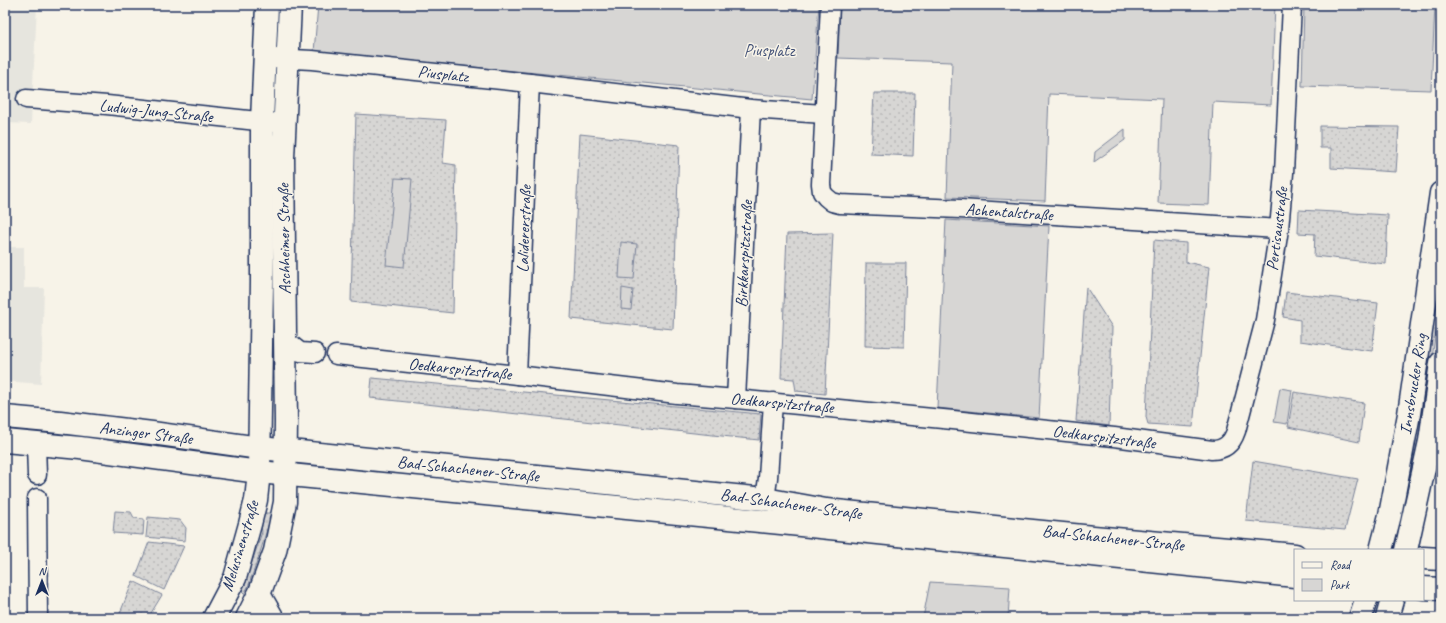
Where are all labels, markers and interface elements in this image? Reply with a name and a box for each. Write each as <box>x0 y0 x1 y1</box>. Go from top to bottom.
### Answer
park label: Piusplatz <box>744 40 796 61</box>
street label: Piusplatz <box>417 61 471 87</box>
street label: Ludwig-Jung-Straße <box>98 95 215 128</box>
street label: Aschheimer Straße <box>273 182 295 295</box>
street label: Lalidererstraße <box>512 184 536 273</box>
street label: Pertisaustraße <box>1261 185 1293 272</box>
street label: Birkkarspitzstraße <box>731 198 757 308</box>
street label: Achentalstraße <box>965 198 1055 226</box>
street label: Innsbrucker Ring <box>1395 331 1431 436</box>
street label: Oedkarspitzstraße <box>408 353 514 385</box>
street label: Oedkarspitzstraße <box>730 388 836 418</box>
street label: Anzinger Straße <box>98 417 195 449</box>
street label: Oedkarspitzstraße <box>1051 420 1158 454</box>
street label: Bad-Schachener-Straße <box>396 451 541 487</box>
street label: Bad-Schachener-Straße <box>719 484 864 525</box>
street label: Melusinenstraße <box>216 497 264 594</box>
street label: Bad-Schachener-Straße <box>1041 520 1186 556</box>
legend <box>1294 549 1424 601</box>
text: Road <box>1330 557 1352 573</box>
north arrow <box>22 561 62 601</box>
text: N <box>39 564 48 578</box>
text: Park <box>1330 577 1351 593</box>

